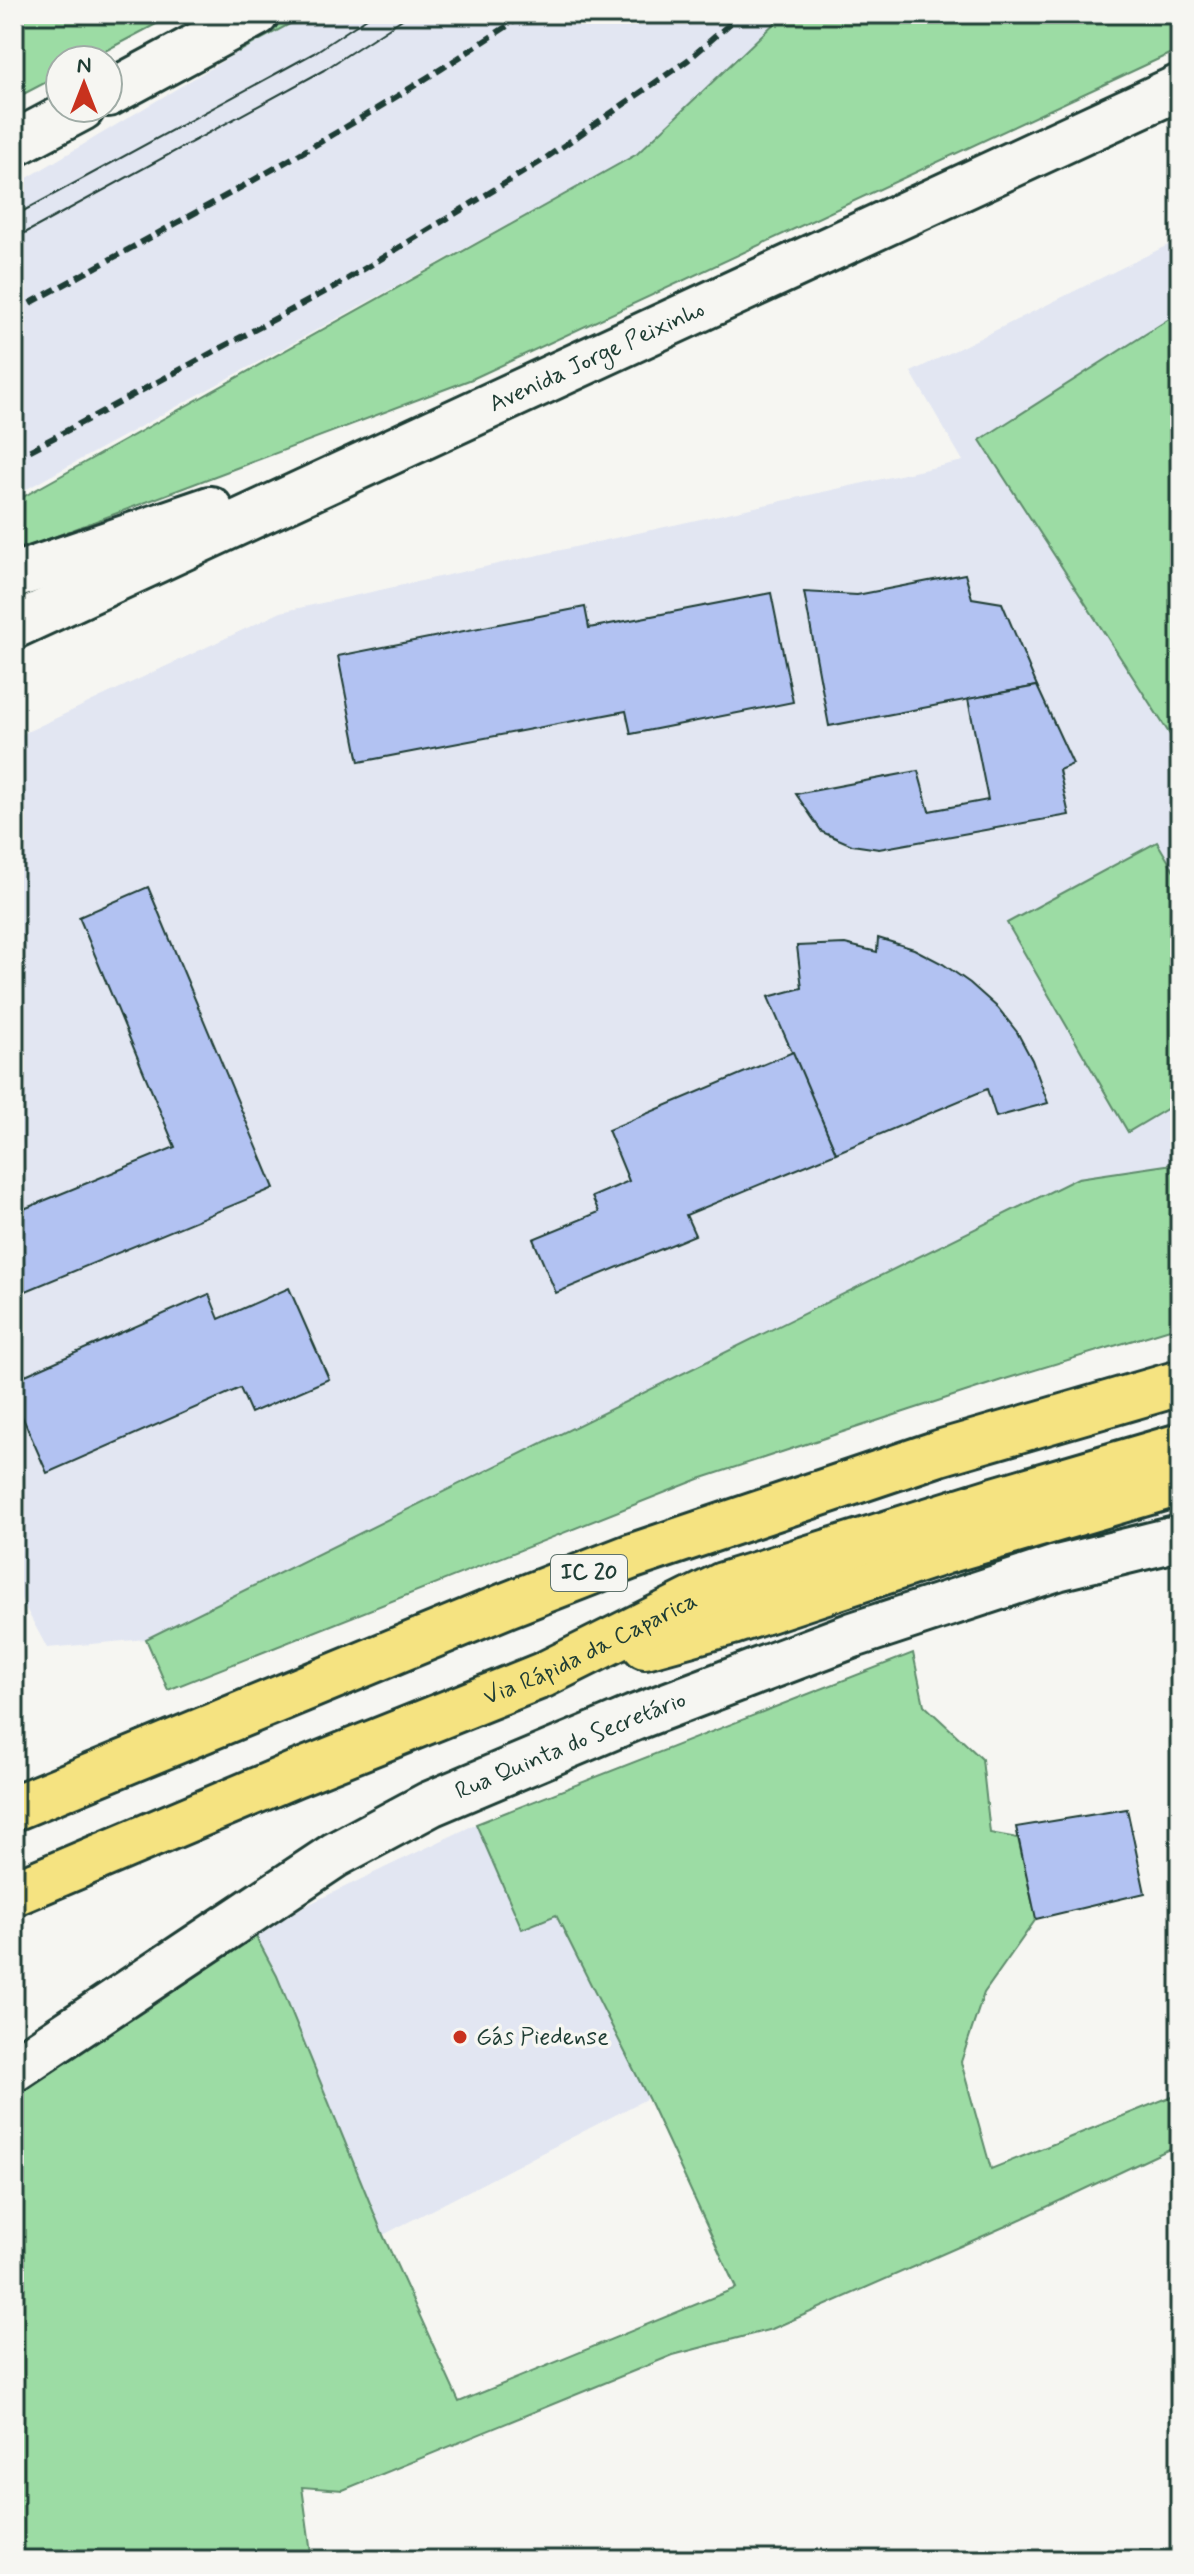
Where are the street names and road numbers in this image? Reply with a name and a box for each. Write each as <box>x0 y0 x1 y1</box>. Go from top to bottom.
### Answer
street label: Avenida Jorge Peixinho <box>484 293 709 420</box>
road number: IC 20 <box>551 1555 627 1591</box>
street label: Via Rápida da Caparica <box>479 1585 702 1713</box>
street label: Rua Quinta do Secretário <box>451 1684 691 1807</box>

